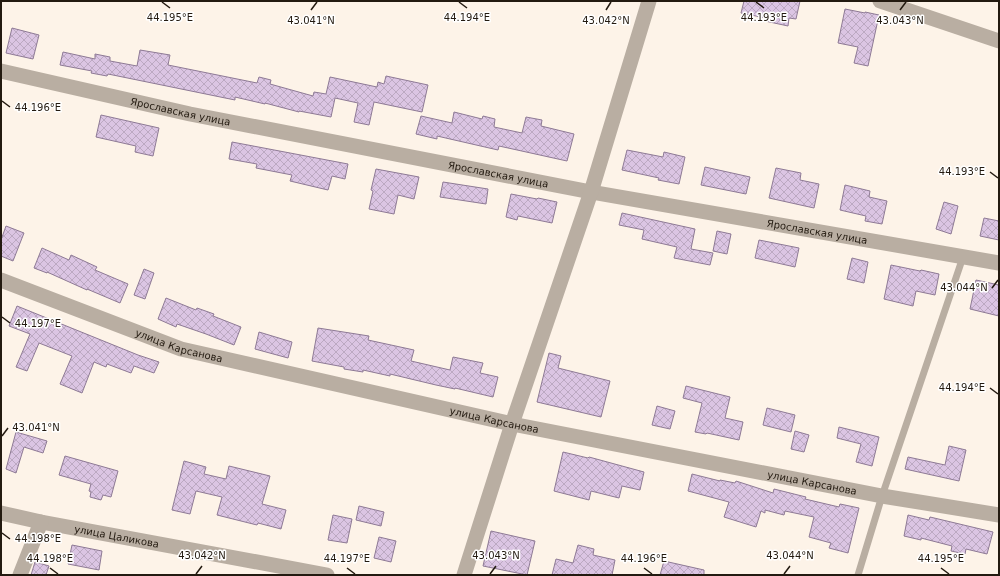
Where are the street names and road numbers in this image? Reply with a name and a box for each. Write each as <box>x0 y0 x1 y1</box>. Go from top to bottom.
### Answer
street label: Ярославская улица <box>129 95 231 127</box>
street label: Ярославская улица <box>447 159 550 189</box>
street label: Ярославская улица <box>766 217 868 246</box>
street label: улица Карсанова <box>134 327 224 364</box>
street label: улица Карсанова <box>449 405 540 435</box>
street label: улица Карсанова <box>767 468 858 497</box>
street label: улица Цаликова <box>73 523 160 549</box>

